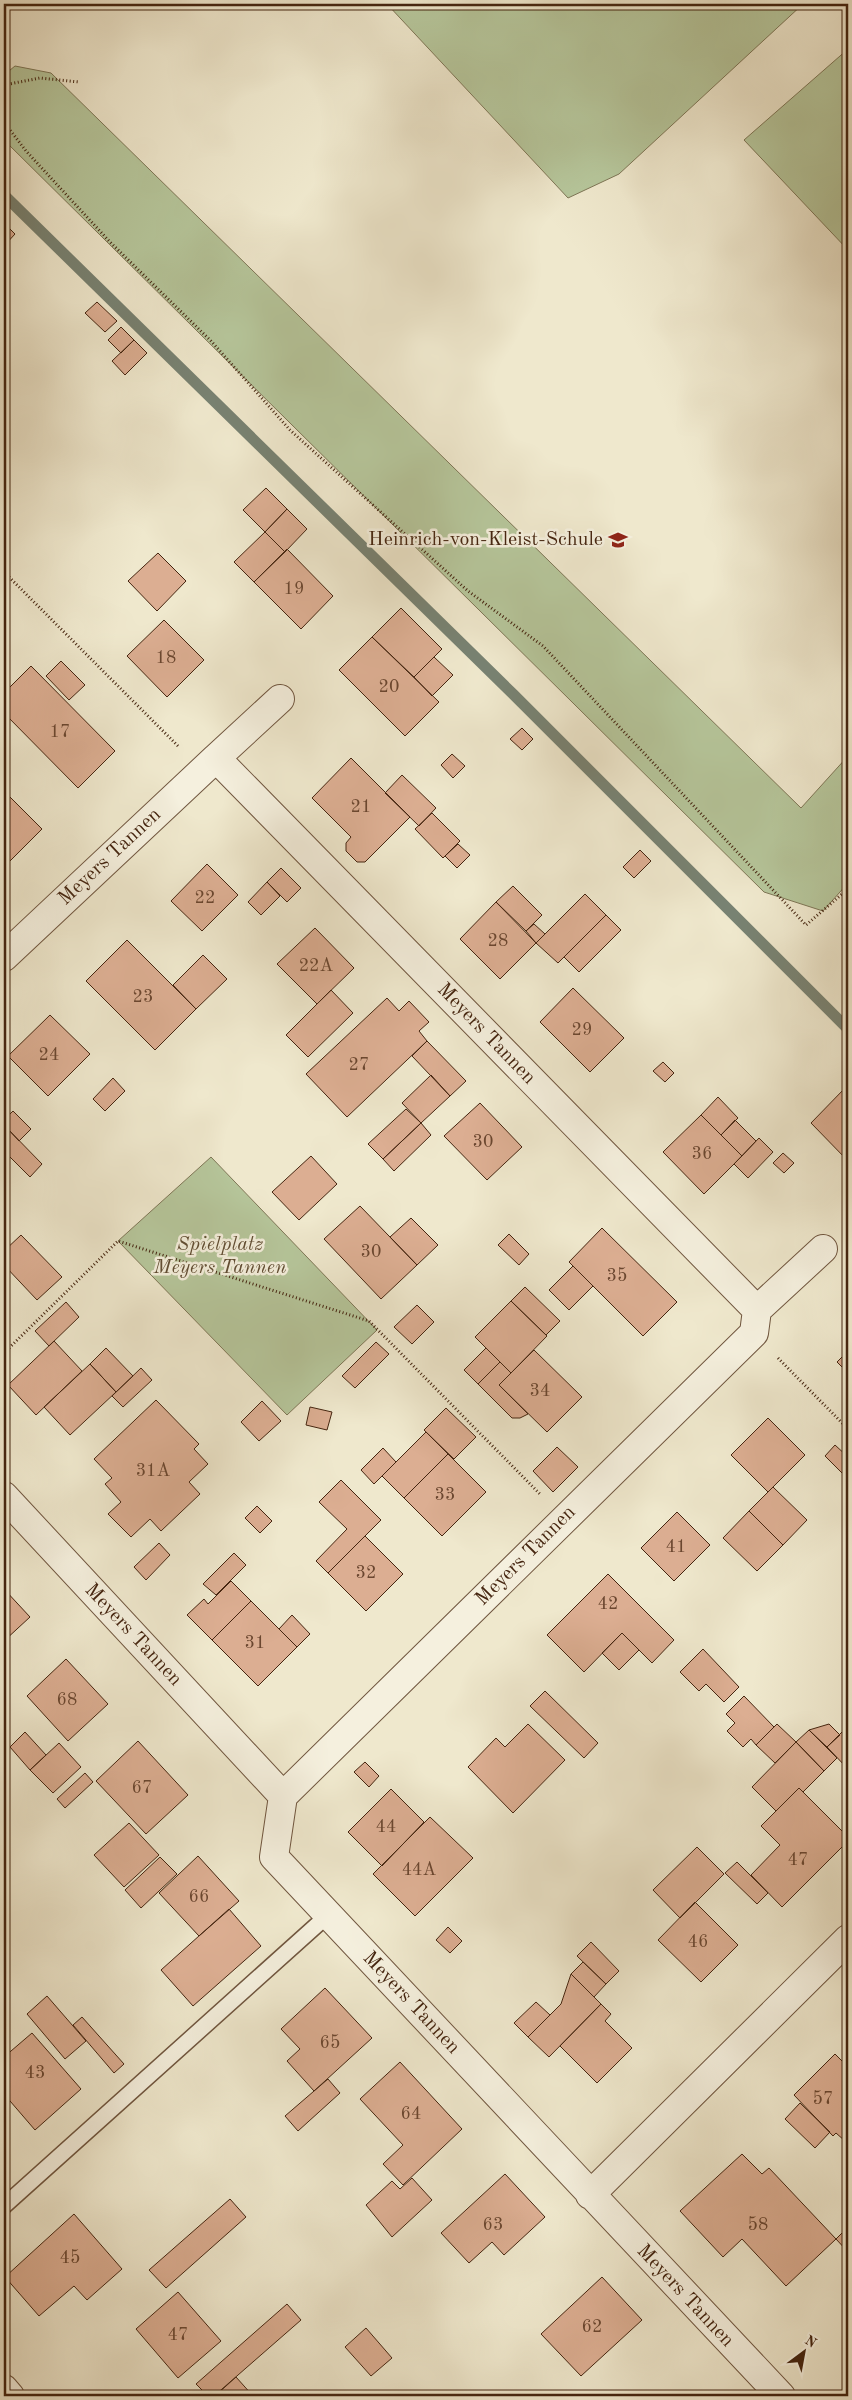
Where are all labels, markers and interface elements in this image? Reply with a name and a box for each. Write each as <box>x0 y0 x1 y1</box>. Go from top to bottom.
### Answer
school or university icon: Heinrich-von-Kleist-Schule <box>607 529 629 551</box>
place label: Heinrich-von-Kleist-Schule <box>368 530 603 550</box>
house number: 19 <box>284 580 304 598</box>
house number: 18 <box>156 649 176 667</box>
house number: 20 <box>379 678 399 696</box>
house number: 17 <box>50 723 70 741</box>
house number: 21 <box>351 798 371 816</box>
street label: Meyers Tannen <box>55 805 165 909</box>
house number: 22 <box>195 889 215 907</box>
house number: 28 <box>488 932 508 950</box>
house number: 22A <box>299 957 334 975</box>
street label: Meyers Tannen <box>433 980 539 1089</box>
house number: 23 <box>133 988 153 1006</box>
house number: 29 <box>572 1021 592 1039</box>
house number: 24 <box>39 1046 59 1064</box>
house number: 27 <box>349 1056 369 1074</box>
house number: 30 <box>473 1133 493 1151</box>
house number: 36 <box>692 1145 712 1163</box>
park label: Spielplatz Meyers Tannen <box>153 1235 286 1278</box>
house number: 30 <box>361 1243 381 1261</box>
house number: 35 <box>607 1267 627 1285</box>
house number: 34 <box>530 1382 550 1400</box>
house number: 31A <box>136 1462 171 1480</box>
house number: 33 <box>435 1486 455 1504</box>
street label: Meyers Tannen <box>472 1502 580 1610</box>
house number: 41 <box>666 1538 686 1556</box>
house number: 32 <box>356 1564 376 1582</box>
street label: Meyers Tannen <box>81 1580 185 1690</box>
house number: 42 <box>598 1595 618 1613</box>
house number: 31 <box>245 1634 265 1652</box>
house number: 68 <box>57 1691 77 1709</box>
house number: 67 <box>132 1779 152 1797</box>
house number: 44 <box>376 1818 396 1836</box>
house number: 47 <box>788 1851 808 1869</box>
house number: 44A <box>402 1861 437 1879</box>
house number: 66 <box>189 1888 209 1906</box>
house number: 46 <box>688 1933 708 1951</box>
street label: Meyers Tannen <box>359 1948 463 2058</box>
house number: 65 <box>320 2034 340 2052</box>
house number: 43 <box>25 2064 45 2082</box>
house number: 57 <box>813 2090 833 2108</box>
house number: 64 <box>401 2105 421 2123</box>
house number: 63 <box>483 2216 503 2234</box>
house number: 58 <box>748 2216 768 2234</box>
street label: Meyers Tannen <box>633 2241 737 2351</box>
house number: 45 <box>60 2249 80 2267</box>
house number: 62 <box>582 2318 602 2336</box>
house number: 47 <box>168 2326 188 2344</box>
north arrow <box>780 2328 830 2378</box>
text: N <box>802 2333 819 2351</box>

